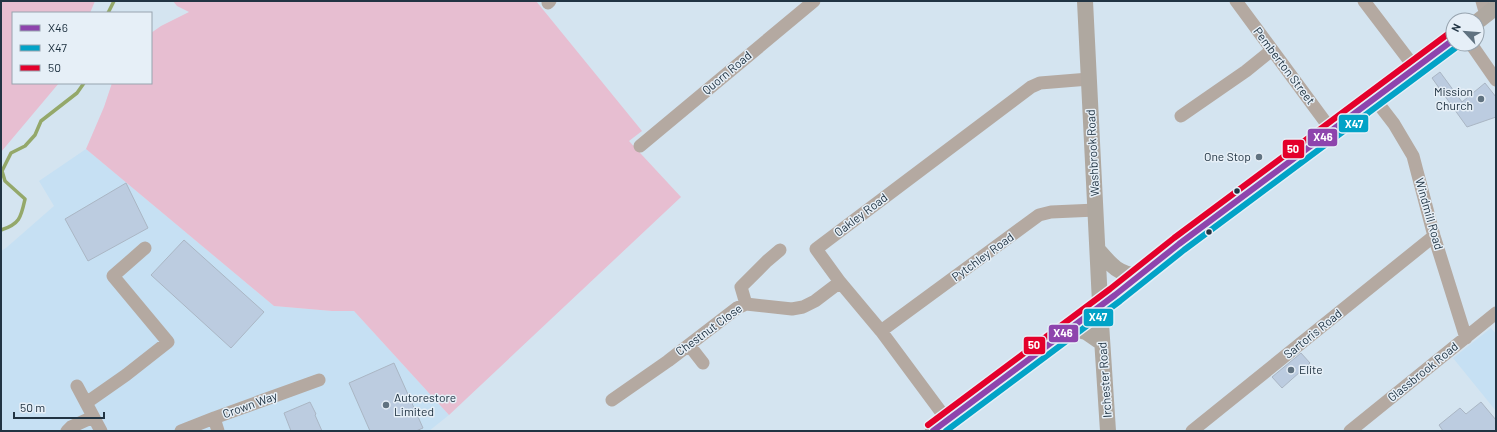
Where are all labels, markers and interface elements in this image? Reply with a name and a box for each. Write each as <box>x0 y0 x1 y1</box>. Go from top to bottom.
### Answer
legend <box>12 12 152 84</box>
north arrow <box>1445 12 1485 52</box>
text: X46 <box>48 20 68 34</box>
text: N <box>1448 21 1463 34</box>
street label: Pemberton Street <box>1251 24 1318 107</box>
text: X47 <box>48 40 67 54</box>
street label: Quorn Road <box>699 48 754 97</box>
text: 50 <box>48 60 61 74</box>
place label: Mission Church <box>1434 84 1473 112</box>
marker: Mission Church <box>1476 94 1486 104</box>
street label: Washbrook Road <box>1083 109 1101 197</box>
line badge: X47 <box>1338 114 1369 133</box>
text: X47 <box>1345 117 1364 130</box>
line badge: X46 <box>1307 128 1338 147</box>
text: X46 <box>1313 130 1333 143</box>
line badge: 50 <box>1282 139 1305 159</box>
text: 50 <box>1287 142 1299 155</box>
place label: One Stop <box>1204 149 1251 163</box>
marker: One Stop <box>1254 152 1264 162</box>
street label: Windmill Road <box>1413 176 1447 251</box>
unlabelled marker <box>1232 186 1242 196</box>
street label: Oakley Road <box>831 190 890 239</box>
unlabelled marker <box>1204 227 1214 237</box>
street label: Pytchley Road <box>949 229 1016 283</box>
street label: Chestnut Close <box>673 300 744 358</box>
street label: Sartoris Road <box>1281 306 1344 361</box>
line badge: X47 <box>1083 308 1114 327</box>
text: X47 <box>1089 310 1108 323</box>
line badge: X46 <box>1048 324 1079 343</box>
text: X46 <box>1053 326 1073 339</box>
line badge: 50 <box>1023 336 1046 355</box>
text: 50 <box>1028 338 1040 351</box>
street label: Glassbrook Road <box>1384 339 1460 404</box>
street label: Irchester Road <box>1094 342 1114 418</box>
place label: Elite <box>1299 362 1323 376</box>
marker: Elite <box>1286 365 1296 375</box>
street label: Crown Way <box>220 388 279 420</box>
place label: Autorestore Limited <box>394 390 456 418</box>
scale bar <box>14 394 104 420</box>
text: 50 m <box>20 400 45 414</box>
marker: Autorestore Limited <box>381 400 391 410</box>

